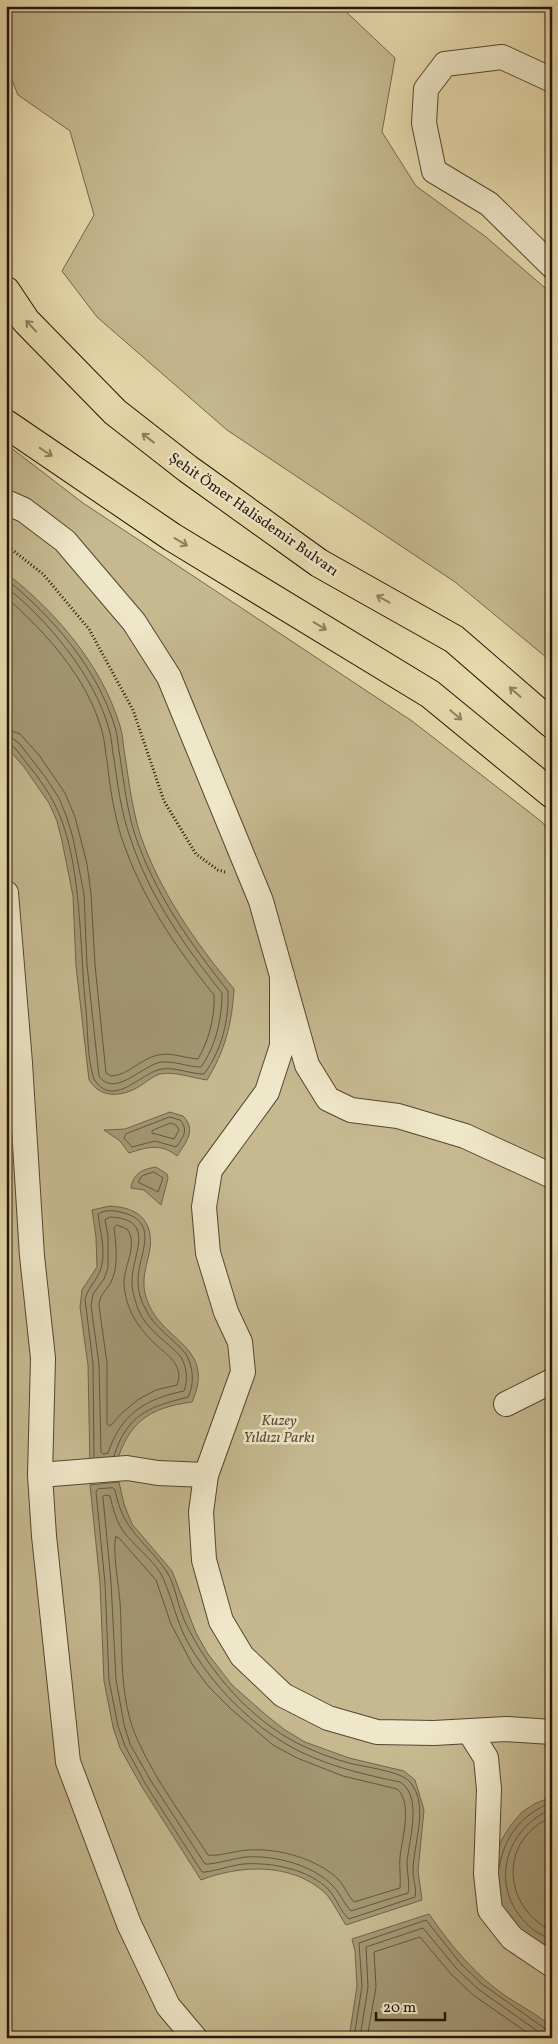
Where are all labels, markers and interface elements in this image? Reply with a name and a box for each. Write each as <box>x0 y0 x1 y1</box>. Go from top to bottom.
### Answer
one-way arrow <box>25 319 37 332</box>
one-way arrow <box>142 432 155 443</box>
one-way arrow <box>39 447 53 457</box>
street label: Şehit Ömer Halisdemir Bulvarı <box>164 448 342 582</box>
one-way arrow <box>174 537 188 547</box>
one-way arrow <box>376 594 391 603</box>
one-way arrow <box>313 622 327 632</box>
one-way arrow <box>509 687 522 698</box>
one-way arrow <box>449 709 462 720</box>
park label: Kuzey Yıldızı Parkı <box>243 1411 315 1449</box>
scale bar <box>376 1989 444 2021</box>
text: 20 m <box>383 1998 416 2019</box>

